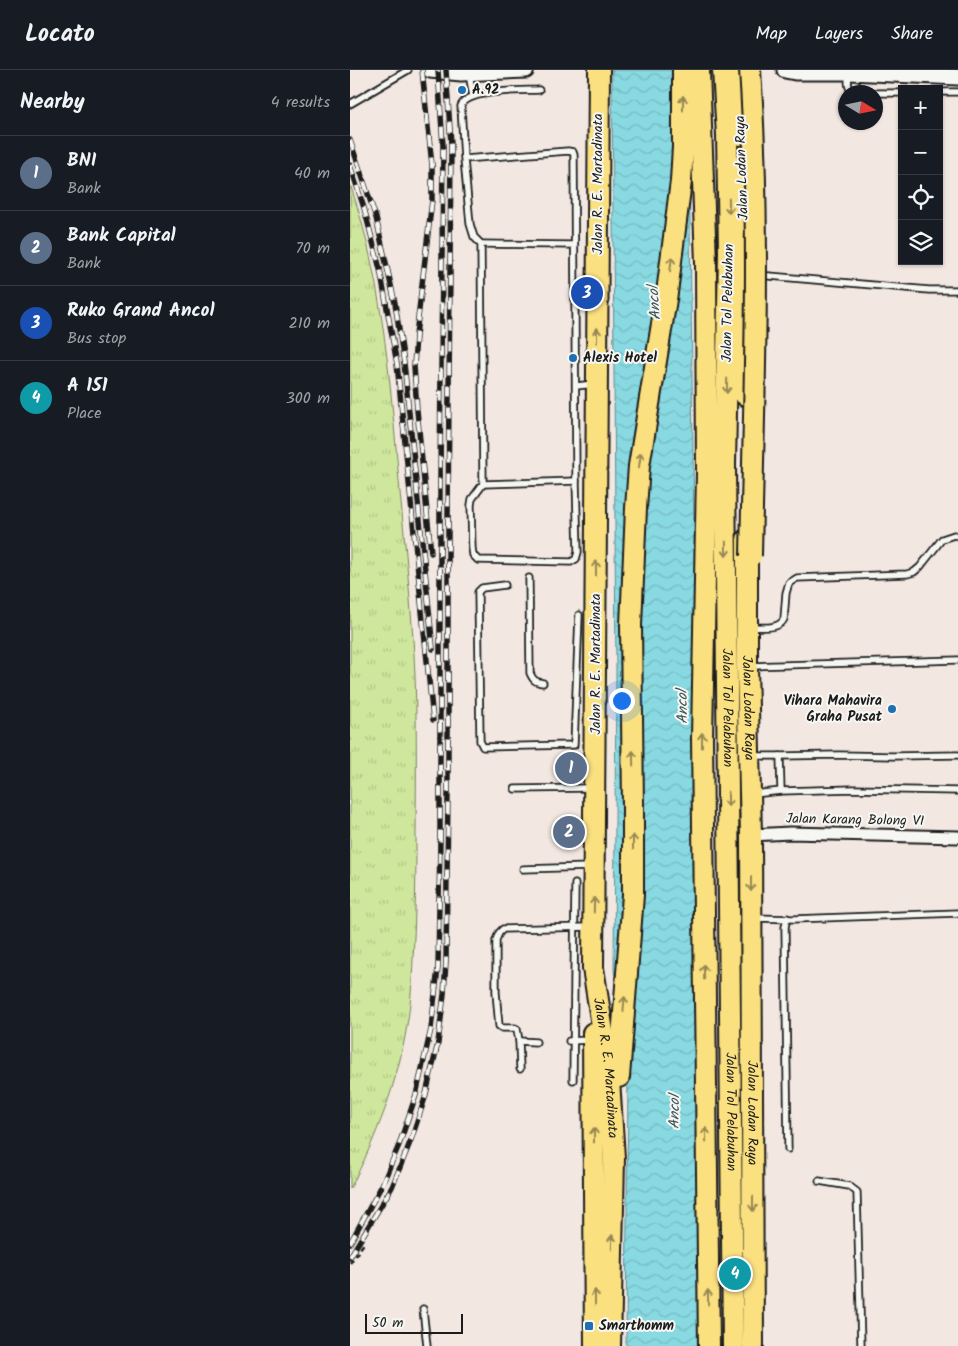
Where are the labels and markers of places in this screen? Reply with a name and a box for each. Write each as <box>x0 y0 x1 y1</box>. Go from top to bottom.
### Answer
place label: A.92 <box>472 79 499 101</box>
marker: A.92 <box>456 84 468 96</box>
pin: 3 <box>571 274 603 312</box>
place label: Alexis Hotel <box>583 347 657 369</box>
marker: Alexis Hotel <box>567 352 579 364</box>
place label: Vihara Mahavira Graha Pusat <box>784 690 883 728</box>
marker: Vihara Mahavira Graha Pusat <box>886 703 898 715</box>
pin: 1 <box>555 749 587 787</box>
pin: 2 <box>553 813 585 851</box>
pin: 4 <box>719 1255 751 1293</box>
place label: Smarthomm <box>599 1315 674 1337</box>
marker: Smarthomm <box>583 1320 595 1332</box>

